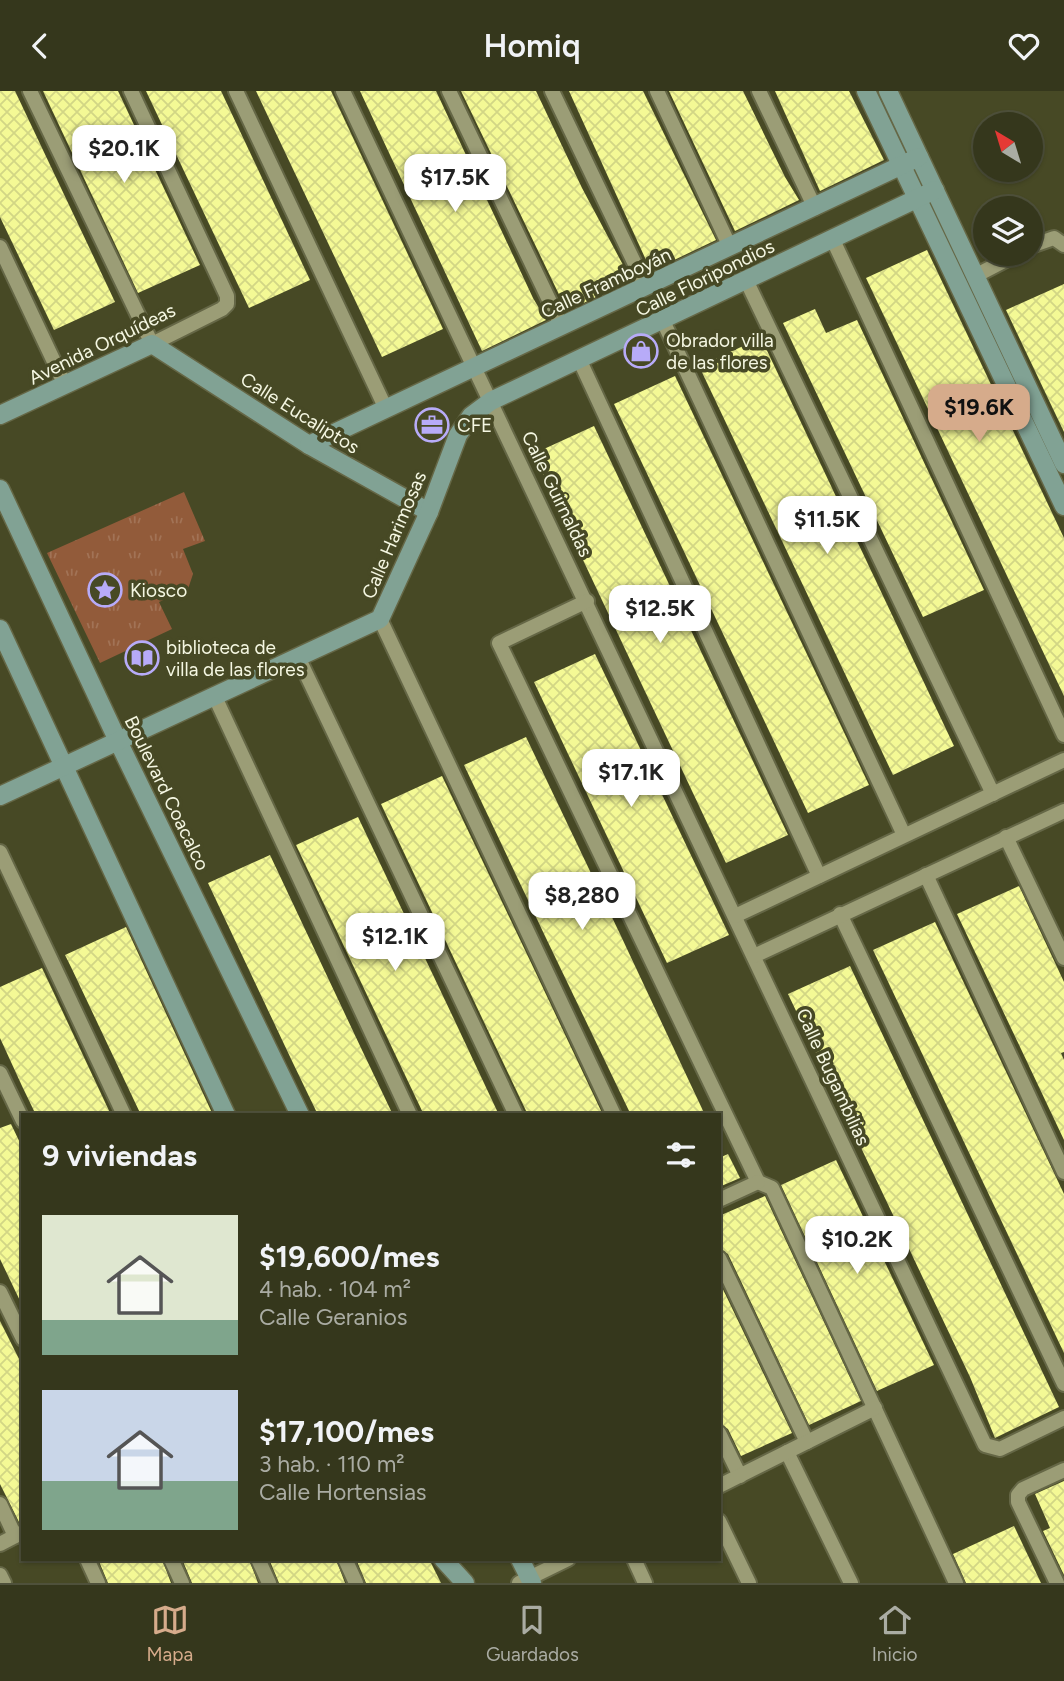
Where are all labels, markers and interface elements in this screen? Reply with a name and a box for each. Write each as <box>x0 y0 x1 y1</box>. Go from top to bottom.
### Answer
icon: back <box>21 27 59 65</box>
text: Homiq <box>484 27 581 65</box>
icon: heart <box>1005 27 1043 65</box>
north arrow <box>973 112 1043 182</box>
map controls <box>973 112 1043 266</box>
pin: $20.1K <box>67 125 181 185</box>
text: $20.1K <box>88 134 160 162</box>
pin: $17.5K <box>398 155 512 214</box>
text: $17.5K <box>420 163 490 191</box>
button: layers <box>973 196 1043 266</box>
street label: Calle Floripondios <box>632 234 778 322</box>
street label: Calle Framboyán <box>537 243 675 323</box>
street label: Avenida Orquídeas <box>25 298 179 389</box>
place label: Obrador villa de las flores <box>666 329 774 374</box>
shop icon: Obrador villa de las flores <box>622 332 660 370</box>
street label: Calle Eucaliptos <box>236 367 364 459</box>
pin: $19.6K <box>922 385 1036 444</box>
text: $19.6K <box>944 393 1014 421</box>
office icon: CFE <box>413 406 451 444</box>
place label: CFE <box>457 414 492 437</box>
street label: Calle Guirnaldas <box>517 427 597 561</box>
street label: Calle Harimosas <box>357 468 431 602</box>
pin: $11.5K <box>770 497 884 556</box>
text: $11.5K <box>794 505 860 533</box>
place icon: Kiosco <box>86 571 124 609</box>
place label: Kiosco <box>130 579 187 602</box>
pin: $12.5K <box>603 585 717 645</box>
text: $12.5K <box>625 594 695 622</box>
place label: biblioteca de villa de las flores <box>166 636 305 681</box>
library icon: biblioteca de villa de las flores <box>123 639 161 677</box>
street label: Boulevard Coacalco <box>120 712 214 874</box>
pin: $17.1K <box>574 749 688 809</box>
text: $17.1K <box>598 758 664 786</box>
pin: $8,280 <box>525 873 639 932</box>
text: $8,280 <box>544 881 620 909</box>
pin: $12.1K <box>338 913 452 973</box>
text: $12.1K <box>362 922 428 950</box>
street label: Calle Bugambilias <box>791 1005 875 1149</box>
icon: filters <box>662 1136 700 1174</box>
text: 9 viviendas <box>42 1137 197 1174</box>
pin: $10.2K <box>800 1217 914 1276</box>
text: $10.2K <box>821 1225 893 1253</box>
text: $19,600/mes <box>259 1238 439 1275</box>
icon: home <box>98 1243 182 1327</box>
text: 4 hab. · 104 m² <box>259 1275 411 1303</box>
text: Calle Geranios <box>259 1303 407 1331</box>
text: $17,100/mes <box>259 1413 434 1450</box>
icon: home <box>98 1418 182 1502</box>
text: 3 hab. · 110 m² <box>259 1450 405 1478</box>
text: Calle Hortensias <box>259 1478 427 1506</box>
tab: Mapa <box>146 1601 193 1666</box>
tab: Guardados <box>486 1601 579 1666</box>
tab: Inicio <box>872 1601 918 1666</box>

